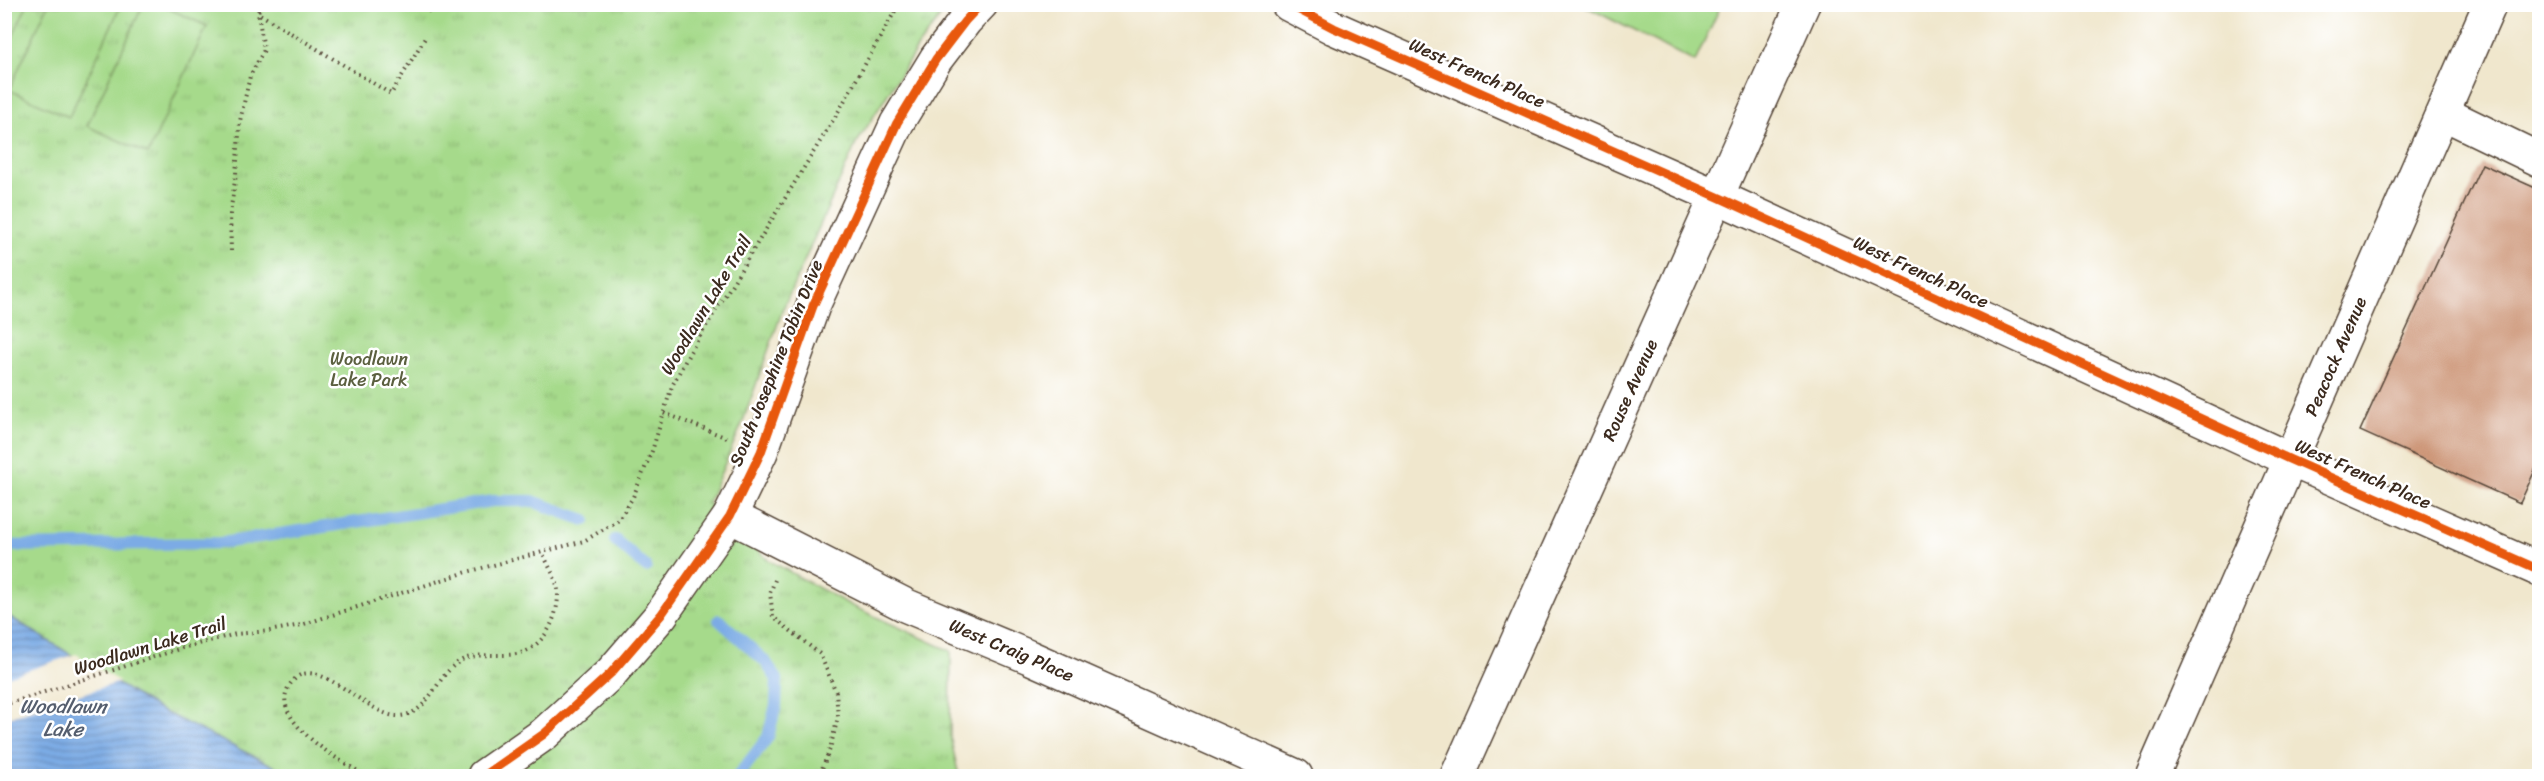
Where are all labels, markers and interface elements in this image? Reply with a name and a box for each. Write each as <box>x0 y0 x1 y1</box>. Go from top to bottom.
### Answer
street label: West French Place <box>1404 29 1550 117</box>
street label: West French Place <box>1848 227 1994 317</box>
street label: Woodlawn Lake Trail <box>651 228 761 381</box>
street label: South Josephine Tobin Drive <box>720 255 832 471</box>
street label: Peacock Avenue <box>2295 291 2376 421</box>
street label: Rouse Avenue <box>1593 333 1667 446</box>
park label: Woodlawn Lake Park <box>330 343 408 396</box>
street label: West French Place <box>2290 430 2436 518</box>
street label: Woodlawn Lake Trail <box>70 607 231 684</box>
street label: West Craig Place <box>944 609 1079 691</box>
water label: Woodlawn Lake <box>20 689 109 747</box>

